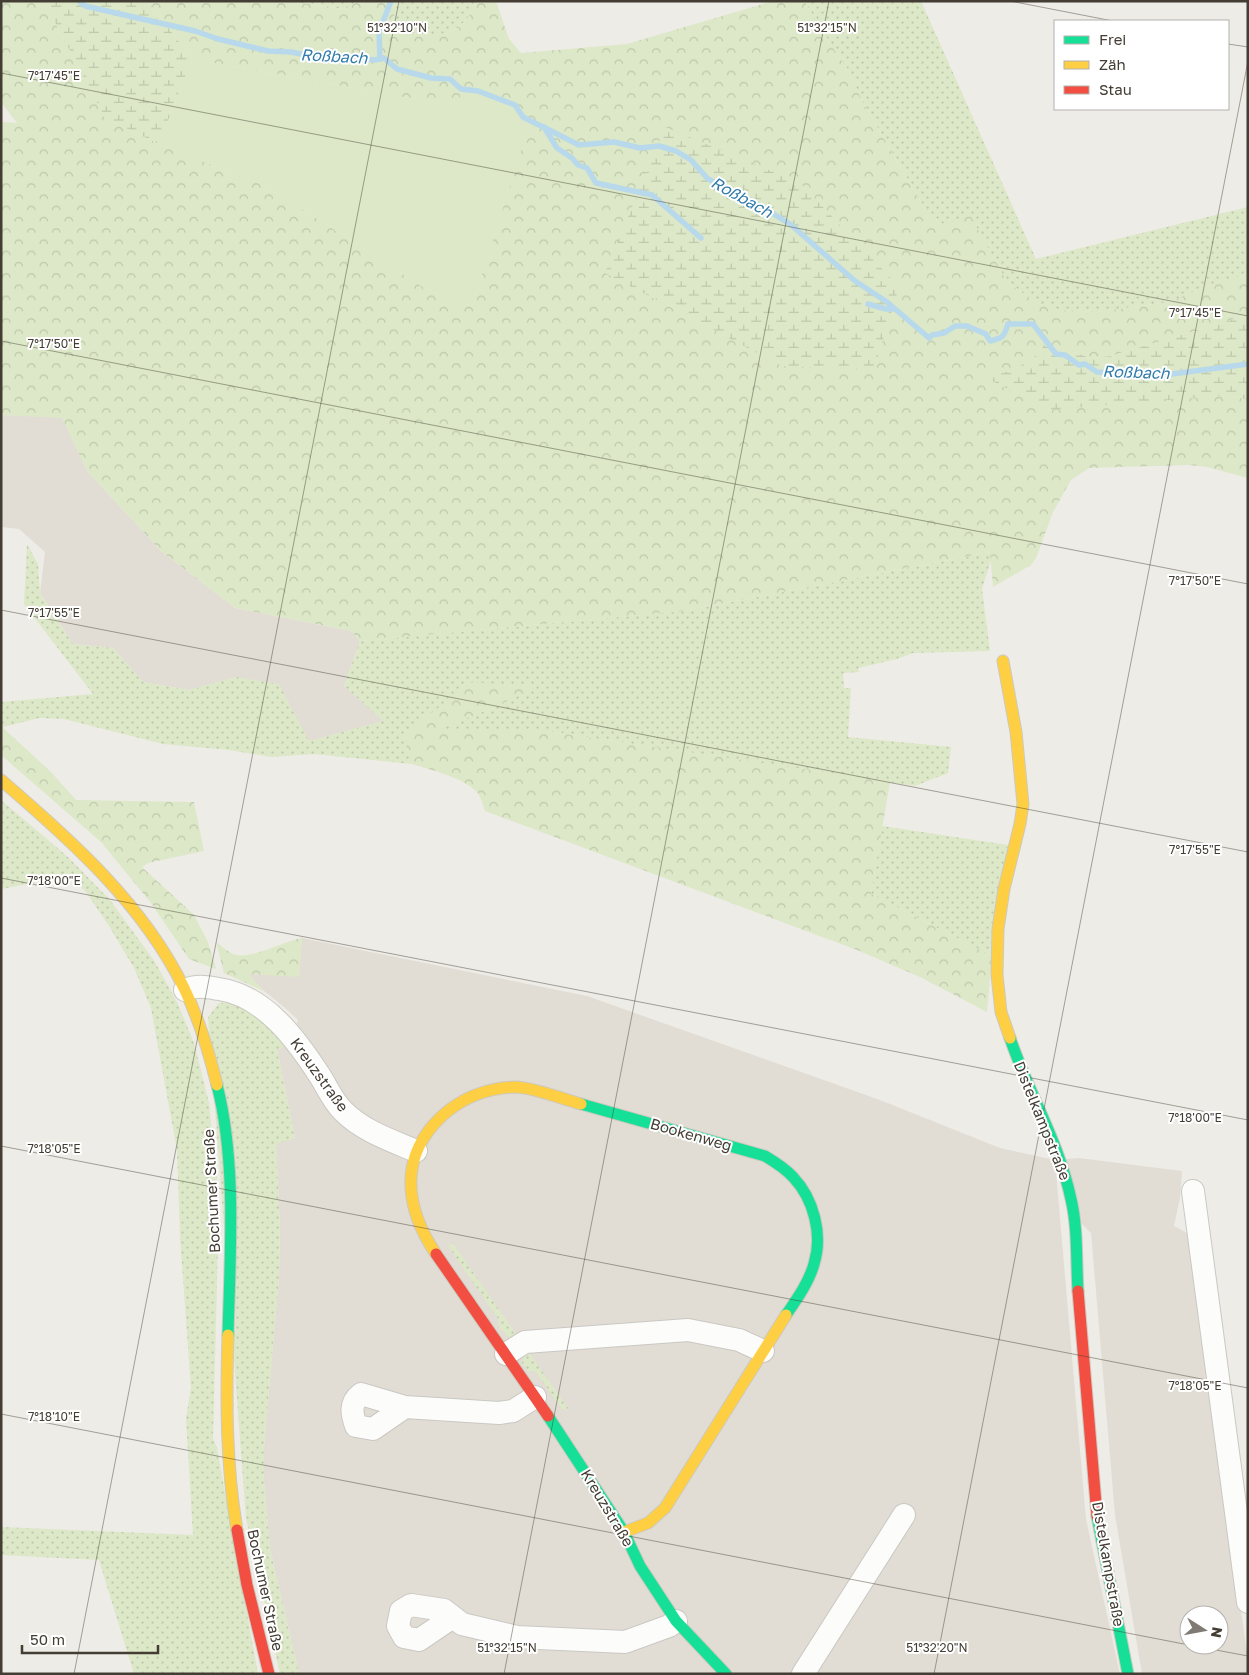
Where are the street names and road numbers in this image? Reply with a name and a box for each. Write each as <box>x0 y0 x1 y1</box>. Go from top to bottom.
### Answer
street label: Kreuzstraße <box>287 1034 353 1115</box>
street label: Distelkampstraße <box>1011 1058 1075 1183</box>
street label: Bookenweg <box>648 1114 734 1154</box>
street label: Bochumer Straße <box>199 1128 223 1253</box>
street label: Kreuzstraße <box>578 1466 638 1550</box>
street label: Distelkampstraße <box>1089 1500 1129 1628</box>
street label: Bochumer Straße <box>244 1527 288 1653</box>

